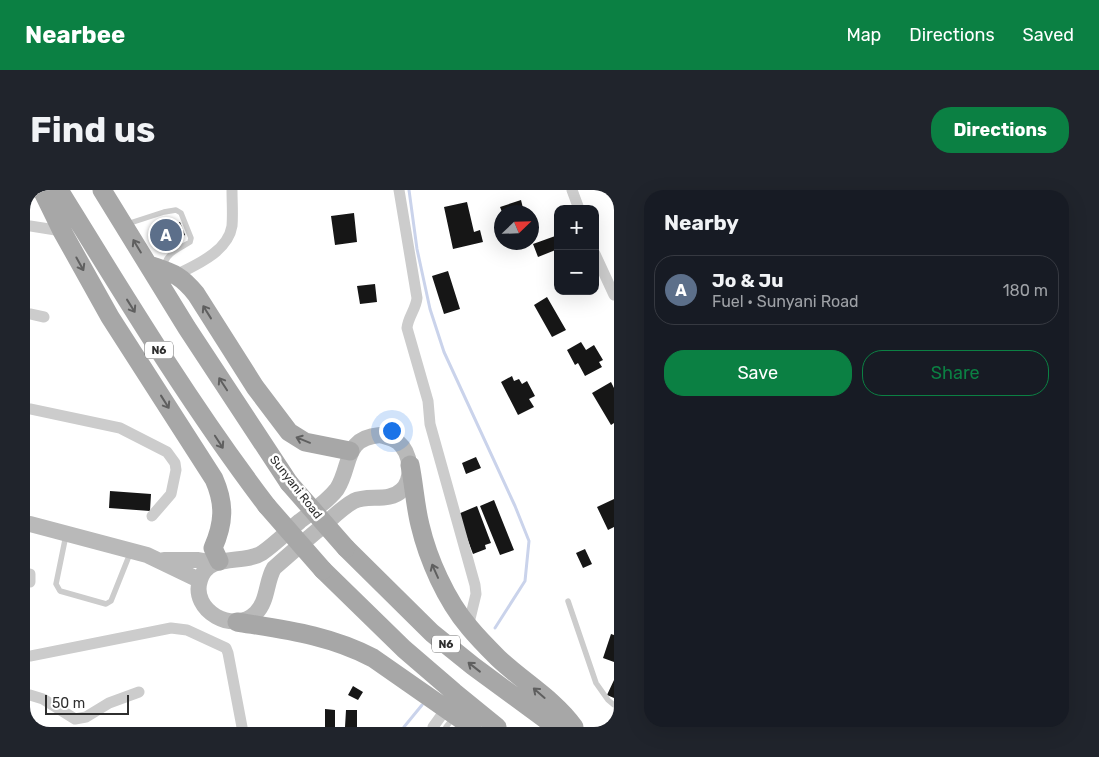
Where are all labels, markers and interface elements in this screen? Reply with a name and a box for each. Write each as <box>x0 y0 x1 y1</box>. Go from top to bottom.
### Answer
text: Nearbee <box>25 21 125 49</box>
text: Map <box>846 24 881 46</box>
text: Directions <box>909 24 995 46</box>
text: Saved <box>1023 24 1074 46</box>
button: Directions <box>931 107 1069 153</box>
text: Find us <box>30 109 155 151</box>
north arrow <box>494 205 539 250</box>
map controls <box>554 205 599 295</box>
button: + <box>554 205 599 250</box>
text: Nearby <box>664 210 739 235</box>
pin: A <box>150 216 182 254</box>
one-way arrow <box>132 239 142 253</box>
button: − <box>554 250 599 295</box>
one-way arrow <box>76 257 86 271</box>
text: Jo & Ju <box>712 269 783 292</box>
text: A <box>675 281 687 300</box>
text: 180 m <box>1003 281 1048 300</box>
text: Fuel · Sunyani Road <box>712 292 859 311</box>
one-way arrow <box>126 298 136 312</box>
one-way arrow <box>202 305 212 319</box>
road number: N6 <box>145 342 173 358</box>
button: Save <box>664 350 852 396</box>
button: Share <box>862 350 1049 396</box>
one-way arrow <box>218 377 228 391</box>
one-way arrow <box>161 395 171 409</box>
your location <box>379 418 405 444</box>
one-way arrow <box>214 435 225 449</box>
one-way arrow <box>296 435 311 445</box>
street label: Sunyani Road <box>267 453 325 521</box>
one-way arrow <box>430 564 440 579</box>
road number: N6 <box>432 636 460 652</box>
one-way arrow <box>468 661 481 672</box>
one-way arrow <box>533 687 546 699</box>
scale bar <box>45 692 129 715</box>
text: 50 m <box>52 695 85 712</box>

